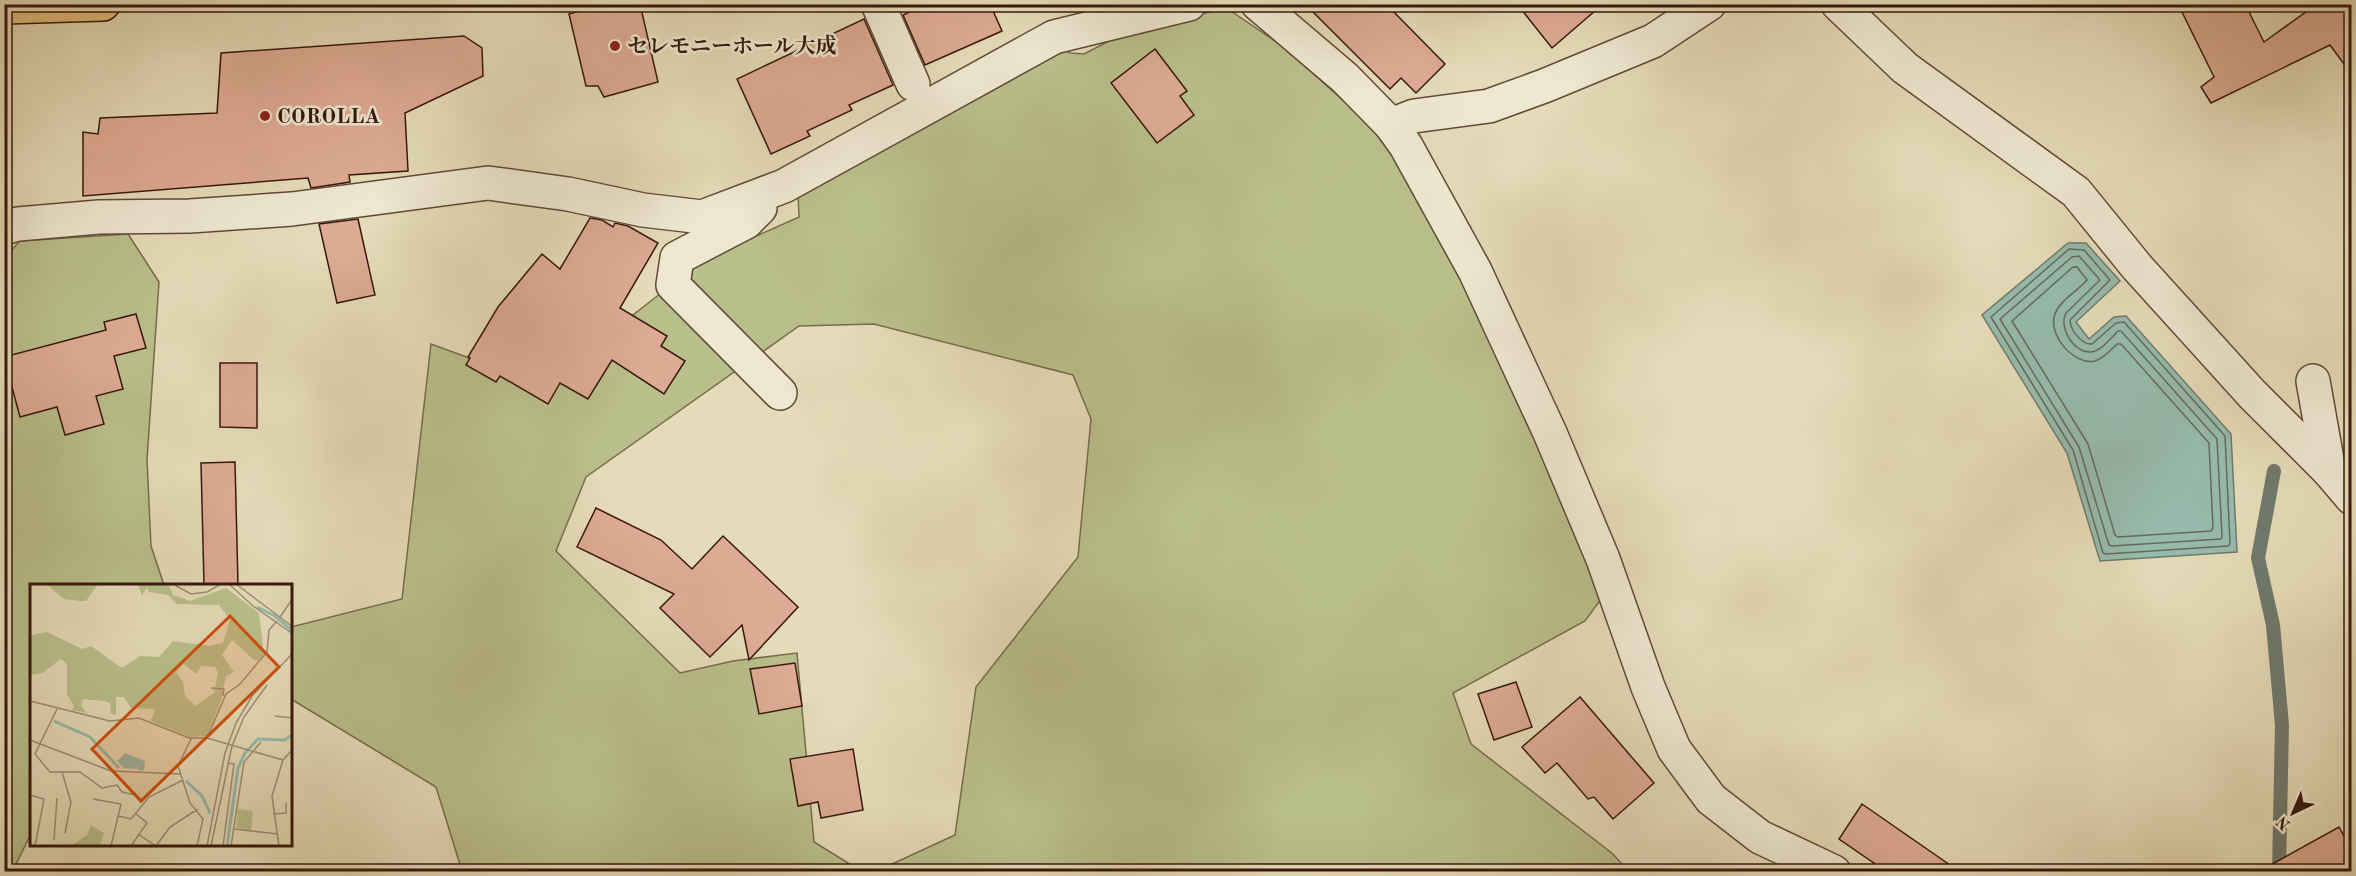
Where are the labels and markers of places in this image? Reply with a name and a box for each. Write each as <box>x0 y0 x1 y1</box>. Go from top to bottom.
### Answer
place label: セレモニーホール大成 <box>627 34 837 58</box>
marker: セレモニーホール大成 <box>608 39 622 53</box>
place label: COROLLA <box>277 107 380 128</box>
marker: COROLLA <box>258 109 272 123</box>

